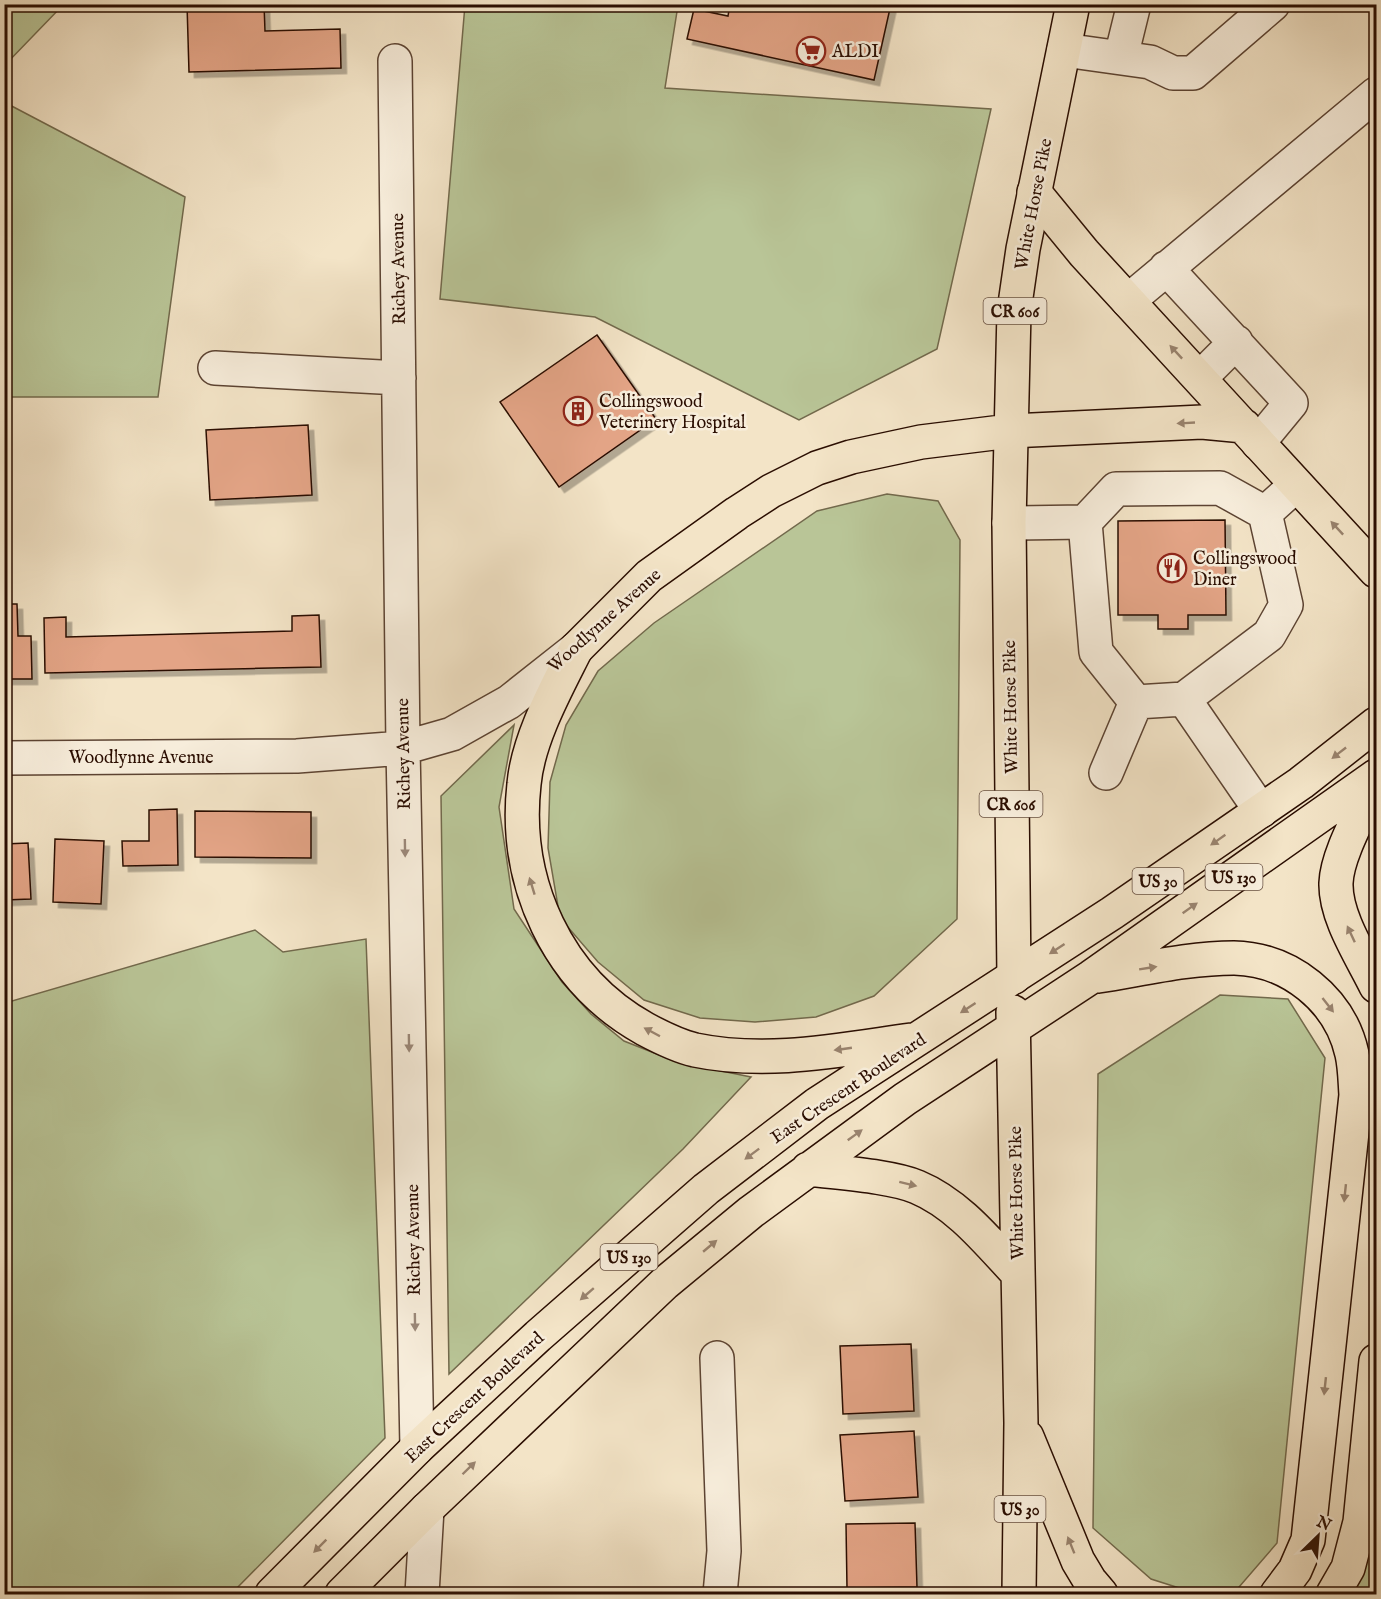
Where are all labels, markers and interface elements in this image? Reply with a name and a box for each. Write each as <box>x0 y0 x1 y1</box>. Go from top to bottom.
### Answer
supermarket icon: ALDI <box>795 35 827 67</box>
place label: ALDI <box>831 41 879 64</box>
street label: White Horse Pike <box>1010 137 1059 272</box>
street label: Richey Avenue <box>387 213 412 325</box>
road number: CR 606 <box>984 298 1046 324</box>
one-way arrow <box>1170 346 1184 360</box>
place label: Collingswood Veterinery Hospital <box>598 391 746 435</box>
building icon: Collingswood Veterinery Hospital <box>562 395 594 427</box>
one-way arrow <box>1177 418 1196 427</box>
one-way arrow <box>1330 521 1344 535</box>
place label: Collingswood Diner <box>1193 548 1297 592</box>
restaurant icon: Collingswood Diner <box>1156 552 1188 584</box>
street label: Woodlynne Avenue <box>543 564 667 678</box>
street label: White Horse Pike <box>999 640 1024 774</box>
street label: Richey Avenue <box>392 698 417 810</box>
street label: Woodlynne Avenue <box>68 747 214 770</box>
one-way arrow <box>1331 747 1346 759</box>
road number: CR 606 <box>980 791 1042 817</box>
one-way arrow <box>1210 834 1226 845</box>
one-way arrow <box>400 839 410 858</box>
road number: US 130 <box>1206 864 1262 890</box>
road number: US 30 <box>1132 868 1184 894</box>
one-way arrow <box>527 877 536 895</box>
one-way arrow <box>1182 903 1198 914</box>
one-way arrow <box>1346 925 1355 942</box>
one-way arrow <box>1048 944 1065 955</box>
one-way arrow <box>1139 964 1158 973</box>
one-way arrow <box>1321 997 1333 1012</box>
one-way arrow <box>960 1002 976 1013</box>
one-way arrow <box>643 1027 660 1037</box>
street label: East Crescent Boulevard <box>767 1029 931 1150</box>
one-way arrow <box>404 1034 414 1053</box>
one-way arrow <box>833 1045 852 1054</box>
street label: White Horse Pike <box>1005 1126 1030 1260</box>
one-way arrow <box>847 1129 863 1141</box>
one-way arrow <box>744 1148 760 1161</box>
one-way arrow <box>898 1180 917 1190</box>
one-way arrow <box>1340 1183 1350 1202</box>
street label: Richey Avenue <box>402 1184 427 1296</box>
one-way arrow <box>702 1239 718 1252</box>
road number: US 130 <box>600 1244 658 1270</box>
one-way arrow <box>580 1287 595 1300</box>
one-way arrow <box>410 1313 420 1332</box>
street label: East Crescent Boulevard <box>401 1327 550 1469</box>
one-way arrow <box>1320 1377 1330 1396</box>
one-way arrow <box>461 1462 475 1476</box>
road number: US 30 <box>994 1496 1046 1522</box>
north arrow <box>1288 1506 1348 1566</box>
text: N <box>1312 1512 1334 1536</box>
one-way arrow <box>1066 1535 1076 1553</box>
one-way arrow <box>314 1539 328 1553</box>

